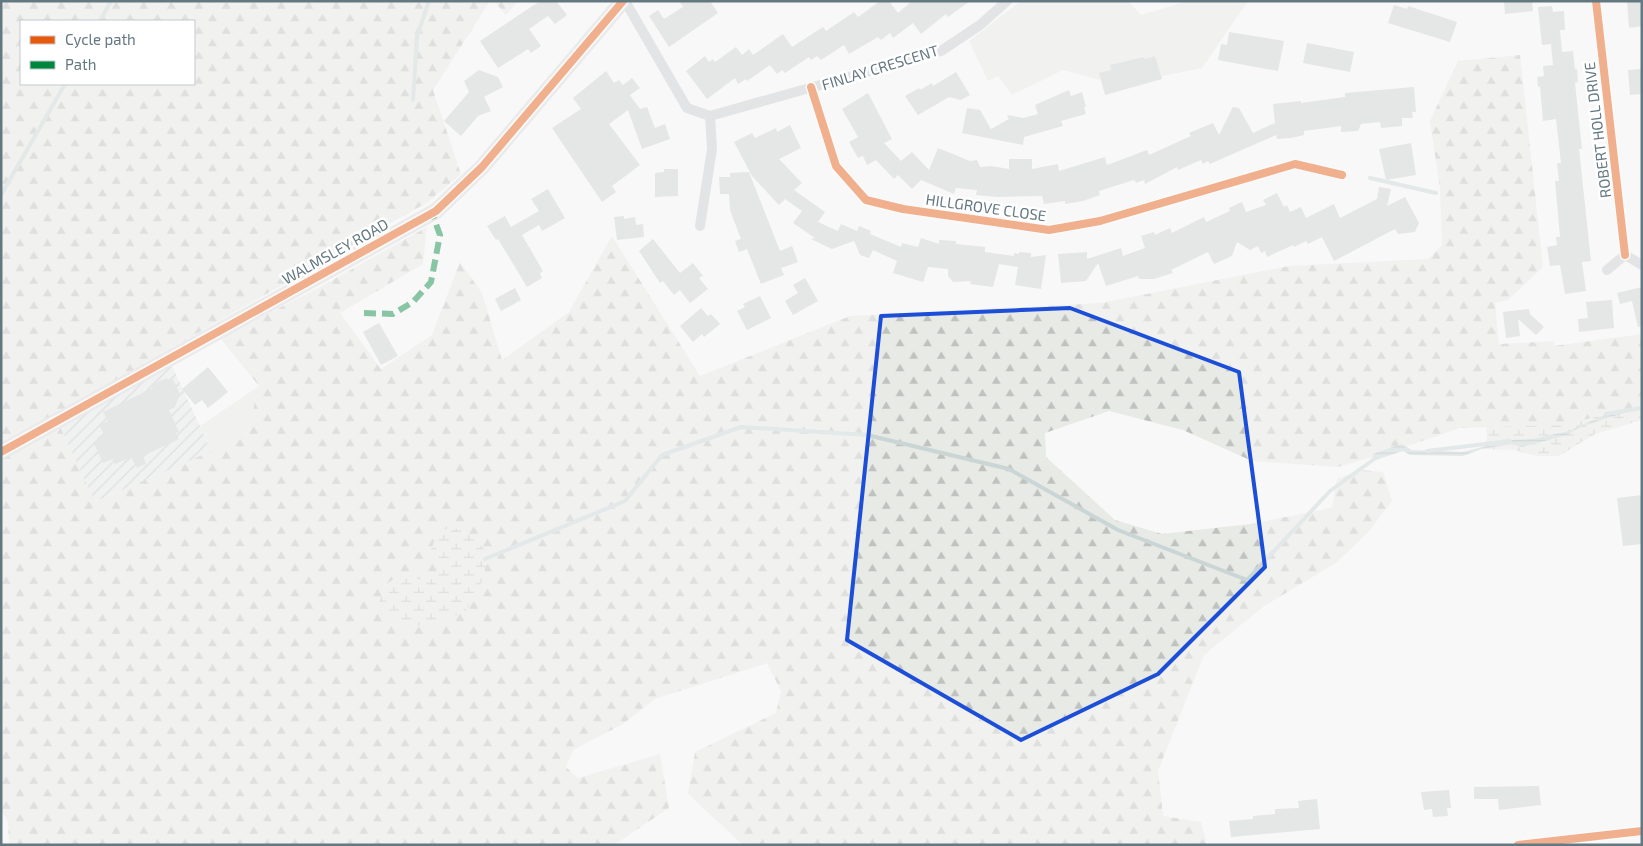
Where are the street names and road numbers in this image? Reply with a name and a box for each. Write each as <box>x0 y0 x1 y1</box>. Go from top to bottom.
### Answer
street label: FINLAY CRESCENT <box>819 41 941 93</box>
street label: ROBERT HOLL DRIVE <box>1580 61 1614 199</box>
street label: HILLGROVE CLOSE <box>925 190 1047 224</box>
street label: WALMSLEY ROAD <box>279 214 391 288</box>

